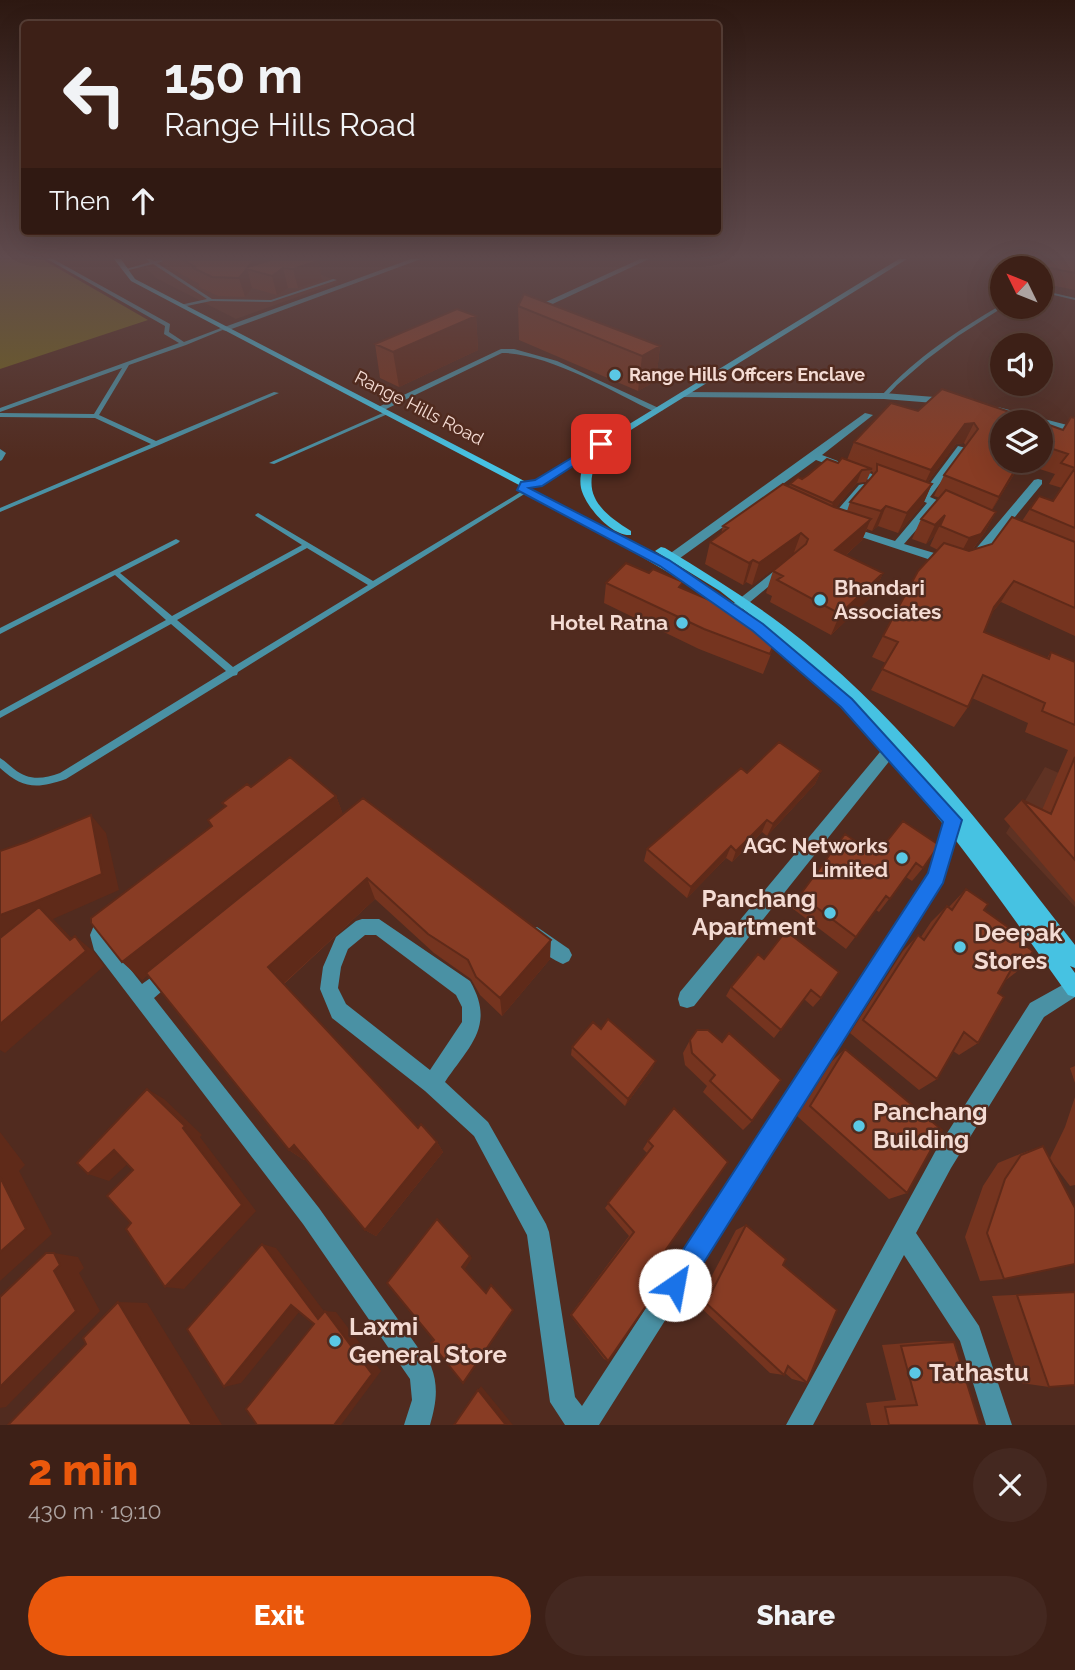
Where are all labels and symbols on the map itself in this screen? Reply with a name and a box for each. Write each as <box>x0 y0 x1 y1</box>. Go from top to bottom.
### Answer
north arrow <box>990 256 1054 318</box>
place label: Range Hills Offcers Enclave <box>629 364 865 385</box>
street label: Range Hills Road <box>351 366 487 449</box>
marker: Range Hills Offcers Enclave <box>607 367 623 383</box>
pin <box>571 414 631 474</box>
place label: Bhandari Associates <box>834 575 941 624</box>
marker: Bhandari Associates <box>812 592 828 608</box>
place label: Hotel Ratna <box>550 610 668 635</box>
marker: Hotel Ratna <box>674 615 690 631</box>
place label: AGC Networks Limited <box>743 833 888 882</box>
marker: AGC Networks Limited <box>894 850 910 866</box>
place label: Panchang Apartment <box>692 884 816 941</box>
marker: Panchang Apartment <box>822 905 838 921</box>
place label: Deepak Stores <box>974 918 1063 975</box>
marker: Deepak Stores <box>952 939 968 955</box>
place label: Panchang Building <box>873 1097 988 1154</box>
marker: Panchang Building <box>851 1118 867 1134</box>
position arrow <box>638 1248 712 1322</box>
place label: Laxmi General Store <box>349 1312 507 1369</box>
marker: Laxmi General Store <box>327 1333 343 1349</box>
place label: Tathastu <box>929 1358 1029 1387</box>
marker: Tathastu <box>907 1365 923 1381</box>

